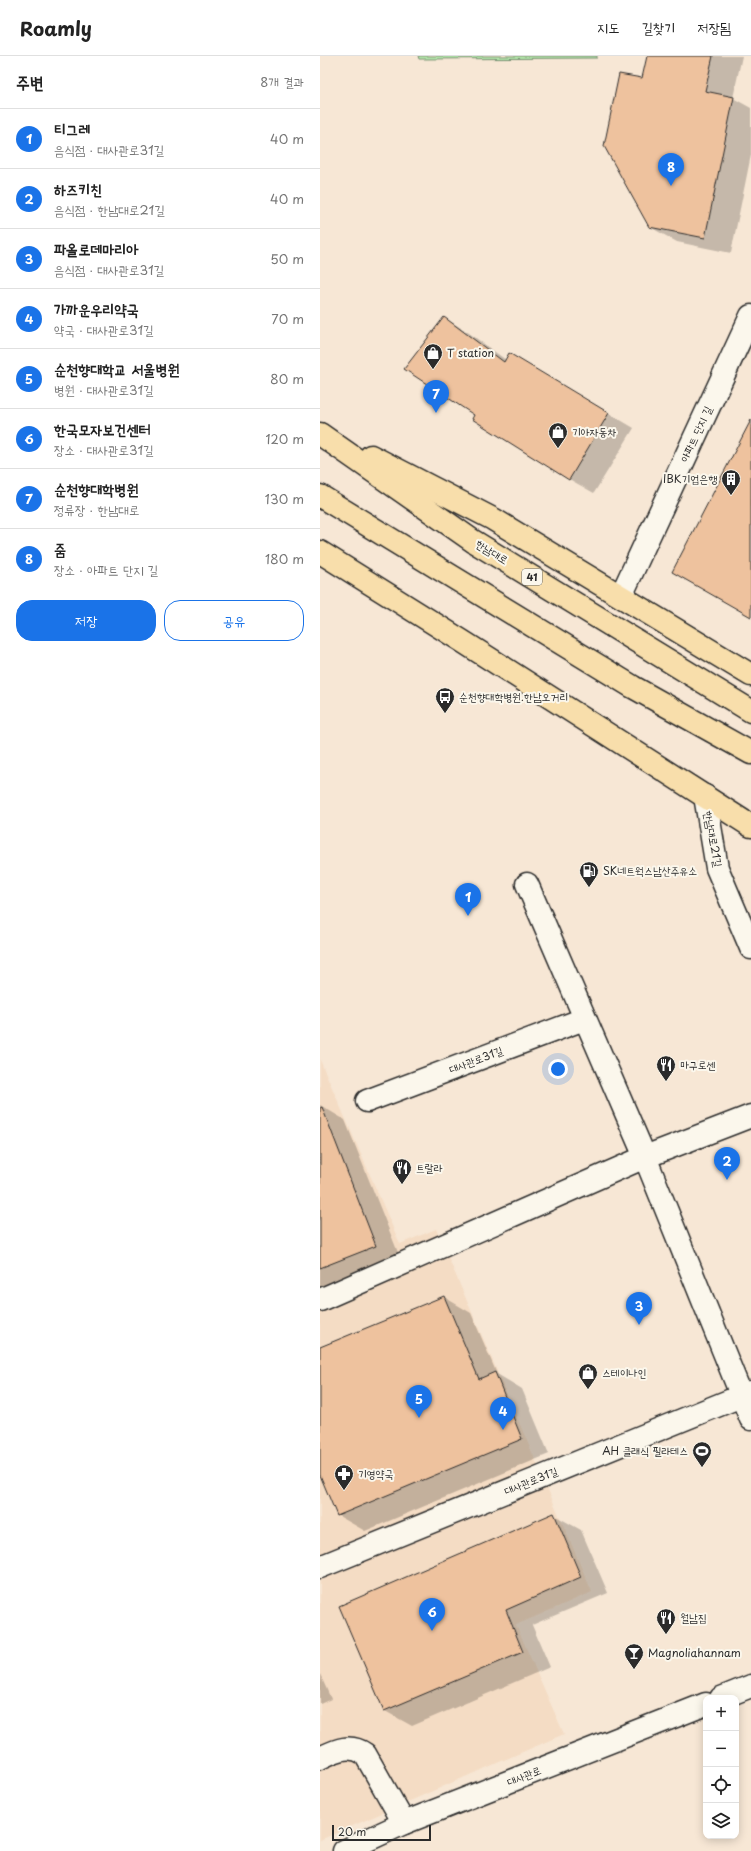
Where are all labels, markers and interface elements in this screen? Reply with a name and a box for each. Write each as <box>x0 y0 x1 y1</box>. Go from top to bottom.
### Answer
text: Roamly <box>20 14 92 42</box>
text: 지도 <box>597 17 619 38</box>
text: 길찾기 <box>641 17 675 38</box>
text: 저장됨 <box>697 17 731 38</box>
text: 주변 <box>16 69 43 95</box>
text: 8개 결과 <box>260 72 304 91</box>
text: 티그레 <box>54 117 90 140</box>
text: 1 <box>26 129 32 148</box>
text: 40 m <box>270 129 304 148</box>
text: 음식점 · 대사관로31길 <box>54 140 164 159</box>
pin: 8 <box>658 153 684 186</box>
text: 하즈키친 <box>54 177 102 200</box>
text: 2 <box>24 189 34 208</box>
text: 40 m <box>270 189 304 208</box>
text: 음식점 · 한남대로21길 <box>54 200 165 219</box>
text: 파올로데마리아 <box>54 237 139 260</box>
text: 3 <box>25 249 33 268</box>
text: 50 m <box>270 249 304 268</box>
text: 음식점 · 대사관로31길 <box>54 260 164 279</box>
text: 가까운우리약국 <box>54 297 139 320</box>
text: 4 <box>25 309 33 328</box>
text: 70 m <box>271 309 304 328</box>
text: 약국 · 대사관로31길 <box>54 320 154 339</box>
shop icon: T station <box>422 342 444 370</box>
place label: T station <box>447 344 494 361</box>
text: 순천향대학교 서울병원 <box>54 357 180 380</box>
text: 5 <box>25 369 33 388</box>
text: 80 m <box>270 369 304 388</box>
text: 병원 · 대사관로31길 <box>54 380 154 399</box>
pin: 7 <box>423 380 449 413</box>
street label: 아파트 단지 길 <box>675 403 716 465</box>
text: 한국모자보건센터 <box>54 417 151 440</box>
shop icon: 기아자동차 <box>547 421 569 449</box>
place label: 기아자동차 <box>572 423 616 440</box>
text: 6 <box>24 429 34 448</box>
text: 120 m <box>265 429 304 448</box>
text: 장소 · 대사관로31길 <box>54 440 154 459</box>
building icon: IBK기업은행 <box>720 468 742 496</box>
place label: IBK기업은행 <box>663 470 717 487</box>
text: 순천향대학병원 <box>54 477 139 500</box>
text: 7 <box>25 489 33 508</box>
text: 130 m <box>265 489 304 508</box>
text: 정류장 · 한남대로 <box>54 500 139 519</box>
street label: 한남대로 <box>473 535 512 568</box>
text: 줌 <box>54 537 66 560</box>
text: 8 <box>25 549 33 568</box>
text: 180 m <box>265 549 304 568</box>
text: 장소 · 아파트 단지 길 <box>54 560 158 579</box>
road number: 41 <box>522 569 542 585</box>
button: 저장 <box>16 600 156 641</box>
button: 공유 <box>164 600 304 641</box>
bus stop icon: 순천향대학병원.한남오거리 <box>434 686 456 714</box>
place label: 순천향대학병원.한남오거리 <box>459 688 568 705</box>
street label: 한남대로21길 <box>700 809 727 869</box>
fuel station icon: SK네트웍스남산주유소 <box>578 860 600 888</box>
place label: SK네트웍스남산주유소 <box>603 862 697 879</box>
pin: 1 <box>455 883 481 916</box>
street label: 대사관로31길 <box>446 1041 505 1078</box>
restaurant icon: 마구로센 <box>655 1054 677 1082</box>
place label: 마구로센 <box>680 1056 716 1073</box>
your location <box>548 1059 568 1079</box>
pin: 2 <box>714 1147 740 1180</box>
restaurant icon: 트랄라 <box>391 1157 413 1185</box>
place label: 트랄라 <box>416 1159 443 1176</box>
pin: 3 <box>626 1292 652 1325</box>
shop icon: 스테이나인 <box>577 1362 599 1390</box>
place label: 스테이나인 <box>602 1364 646 1381</box>
pin: 5 <box>406 1385 432 1418</box>
pin: 4 <box>490 1397 516 1430</box>
sports icon: AH 클래식 필라테스 <box>691 1440 713 1468</box>
place label: AH 클래식 필라테스 <box>602 1442 688 1459</box>
street label: 대사관로31길 <box>501 1462 560 1499</box>
pharmacy icon: 기영약국 <box>333 1463 355 1491</box>
place label: 기영약국 <box>358 1465 394 1482</box>
pin: 6 <box>419 1598 445 1631</box>
restaurant icon: 월남집 <box>655 1607 677 1635</box>
place label: 월남집 <box>680 1609 707 1626</box>
bar icon: Magnoliahannam <box>623 1642 645 1670</box>
place label: Magnoliahannam <box>648 1644 741 1661</box>
map controls <box>703 1695 739 1839</box>
button: + <box>703 1695 739 1731</box>
button: − <box>703 1731 739 1767</box>
street label: 대사관로 <box>504 1761 544 1790</box>
button: locate <box>703 1767 739 1803</box>
button: layers <box>703 1803 739 1839</box>
scale bar <box>332 1823 431 1842</box>
text: 20 m <box>338 1823 366 1840</box>

